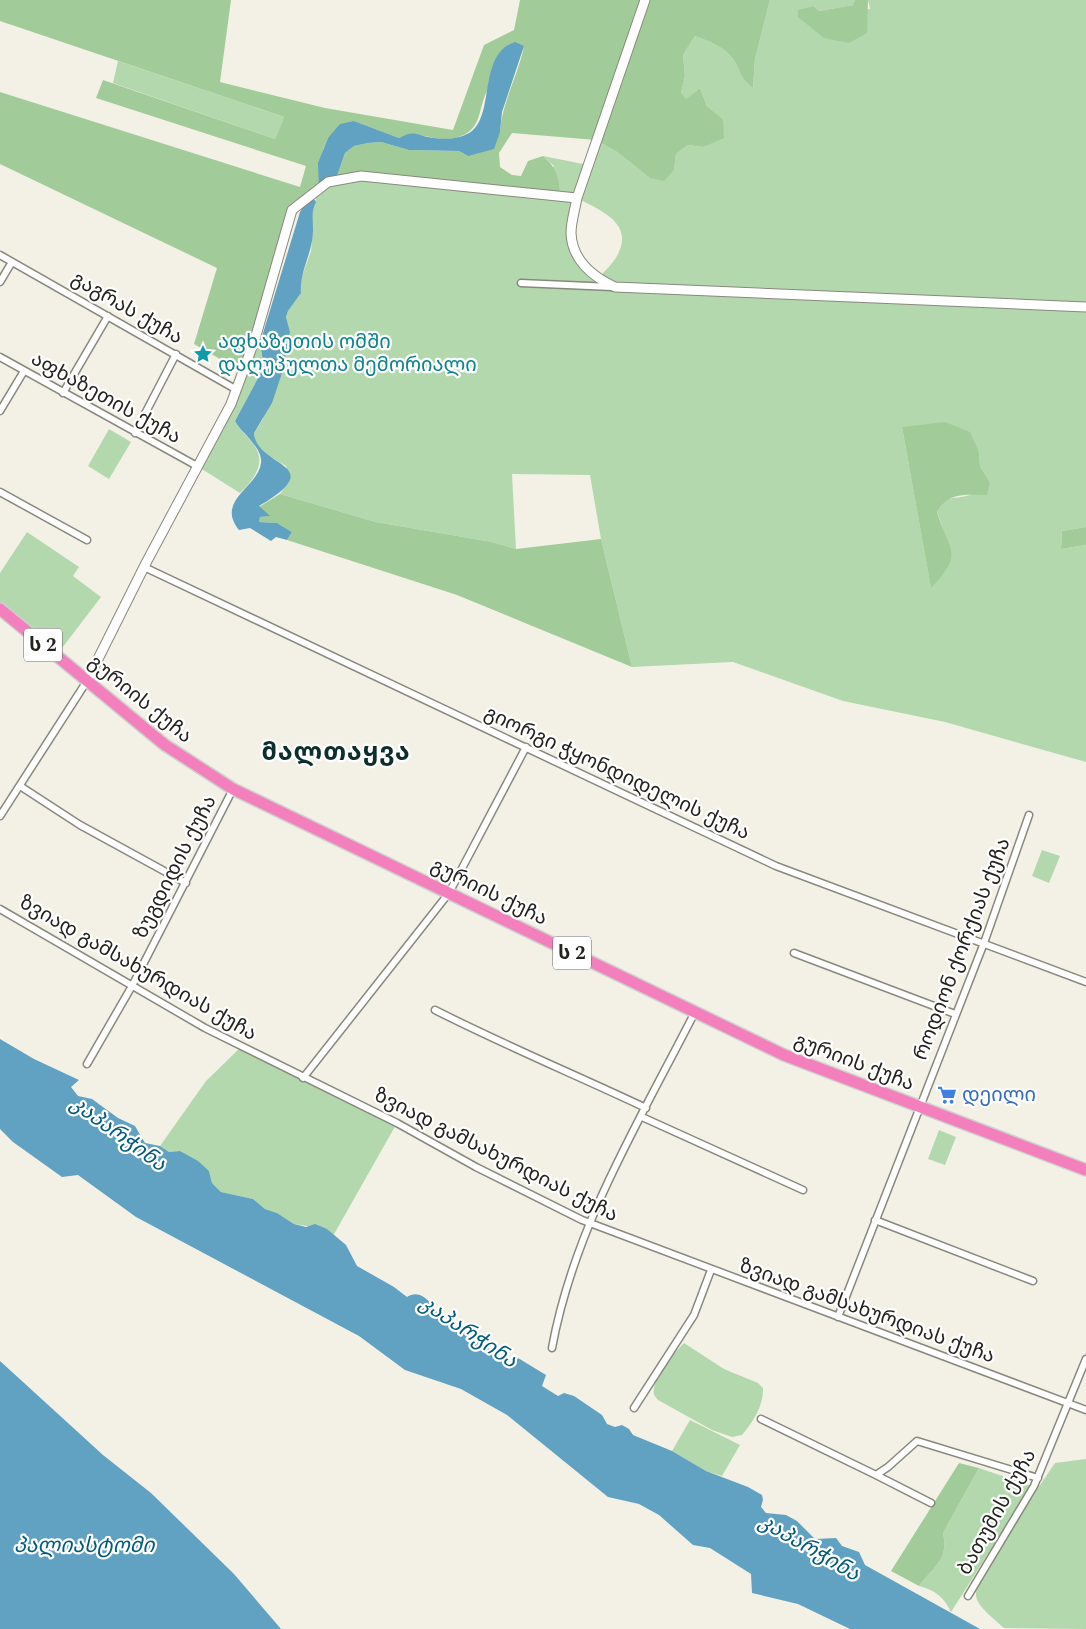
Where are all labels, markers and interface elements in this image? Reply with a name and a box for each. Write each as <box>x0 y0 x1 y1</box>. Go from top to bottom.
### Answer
street label: გაგრას ქუჩა <box>66 264 188 352</box>
place label: აფხაზეთის ომში დაღუპულთა მემორიალი <box>218 327 477 380</box>
place icon: აფხაზეთის ომში დაღუპულთა მემორიალი <box>192 343 214 365</box>
street label: აფხაზეთის ქუჩა <box>25 344 187 452</box>
road number: ს 2 <box>24 628 62 662</box>
street label: გურიის ქუჩა <box>81 647 199 751</box>
street label: გიორგი ჭყონდიდელის ქუჩა <box>479 698 755 848</box>
district label: მალთაყვა <box>261 734 411 772</box>
street label: ზუგდიდის ქუჩა <box>126 790 224 944</box>
street label: როდიონ ქორქიას ქუჩა <box>906 833 1018 1065</box>
street label: გურიის ქუჩა <box>425 851 553 933</box>
street label: ზვიად გამსახურდიას ქუჩა <box>13 887 263 1049</box>
road number: ს 2 <box>553 936 591 970</box>
street label: გურიის ქუჩა <box>789 1025 919 1099</box>
street label: ზვიად გამსახურდიას ქუჩა <box>369 1080 623 1230</box>
place label: დეილი <box>962 1080 1036 1110</box>
supermarket icon: დეილი <box>936 1084 958 1106</box>
water label: კაპარჭინა <box>63 1088 173 1180</box>
street label: ზვიად გამსახურდიას ქუჩა <box>735 1251 999 1371</box>
water label: კაპარჭინა <box>413 1287 524 1377</box>
street label: ბათუმის ქუჩა <box>950 1444 1044 1580</box>
water label: კაპარჭინა <box>752 1506 866 1590</box>
water label: პალიასტომი <box>14 1530 155 1562</box>

